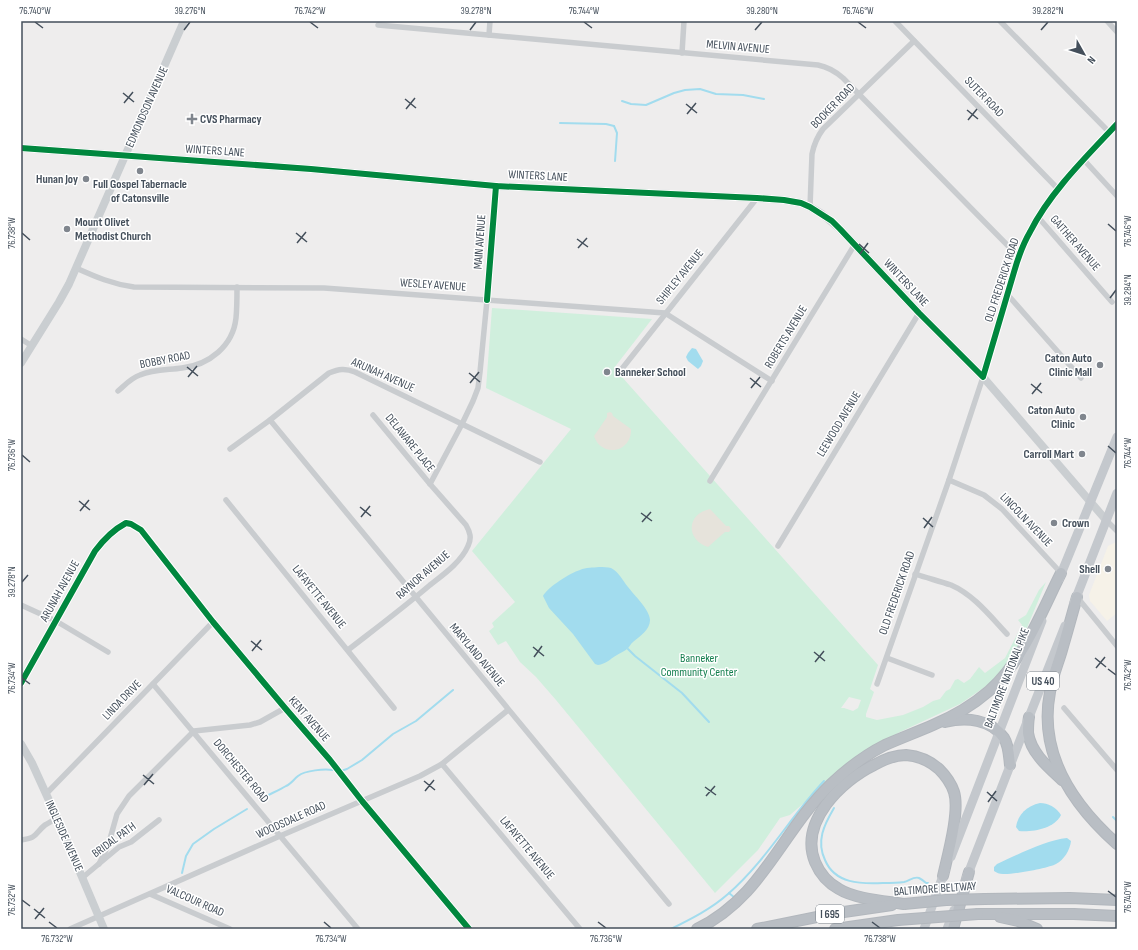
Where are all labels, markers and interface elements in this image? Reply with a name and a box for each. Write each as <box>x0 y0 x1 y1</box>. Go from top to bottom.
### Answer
text: 76.740°W <box>19 5 51 17</box>
text: 39.276°N <box>174 5 206 17</box>
text: 76.742°W <box>294 5 326 17</box>
text: 39.278°N <box>461 5 492 17</box>
text: 76.744°W <box>569 5 600 17</box>
text: 39.280°N <box>746 5 778 17</box>
text: 76.746°W <box>842 5 874 17</box>
text: 39.282°N <box>1032 5 1064 17</box>
north arrow <box>1064 34 1104 74</box>
street label: MELVIN AVENUE <box>706 37 771 57</box>
text: N <box>1084 54 1098 66</box>
street label: EDMONDSON AVENUE <box>122 64 172 150</box>
street label: SUTER ROAD <box>961 74 1007 121</box>
street label: BOOKER ROAD <box>808 80 858 132</box>
place label: CVS Pharmacy <box>200 112 262 127</box>
marker: CVS Pharmacy <box>187 114 197 124</box>
street label: WINTERS LANE <box>185 141 245 161</box>
marker: Full Gospel Tabernacle of Catonsville <box>135 166 145 176</box>
street label: WINTERS LANE <box>508 167 568 185</box>
place label: Hunan Joy <box>36 172 78 187</box>
marker: Hunan Joy <box>81 174 91 184</box>
place label: Full Gospel Tabernacle of Catonsville <box>93 177 187 206</box>
street label: GAITHER AVENUE <box>1047 212 1103 274</box>
street label: MAIN AVENUE <box>471 214 489 270</box>
place label: Mount Olivet Methodist Church <box>75 215 151 244</box>
text: 76.746°W <box>1122 215 1134 247</box>
text: 76.738°W <box>6 217 18 249</box>
marker: Mount Olivet Methodist Church <box>62 224 72 234</box>
street label: OLD FREDERICK ROAD <box>981 236 1023 324</box>
street label: SHIPLEY AVENUE <box>653 246 707 308</box>
street label: WINTERS LANE <box>880 256 932 310</box>
text: 39.284°N <box>1122 274 1134 306</box>
street label: WESLEY AVENUE <box>399 275 467 295</box>
street label: ROBERTS AVENUE <box>761 303 811 371</box>
street label: BOBBY ROAD <box>138 348 192 372</box>
place label: Caton Auto Clinic Mall <box>1045 351 1092 380</box>
street label: ARUNAH AVENUE <box>348 354 417 396</box>
marker: Caton Auto Clinic Mall <box>1095 360 1105 370</box>
place label: Banneker School <box>615 365 686 380</box>
marker: Banneker School <box>602 367 612 377</box>
street label: LEEWOOD AVENUE <box>814 388 864 460</box>
place label: Caton Auto Clinic <box>1028 403 1075 432</box>
street label: DELAWARE PLACE <box>382 411 438 475</box>
marker: Caton Auto Clinic <box>1078 412 1088 422</box>
text: 76.744°W <box>1122 437 1134 468</box>
text: 76.736°W <box>6 439 18 471</box>
place label: Carroll Mart <box>1023 447 1074 462</box>
marker: Carroll Mart <box>1077 449 1087 459</box>
street label: LINCOLN AVENUE <box>997 490 1055 550</box>
place label: Crown <box>1062 516 1089 531</box>
marker: Crown <box>1049 518 1059 528</box>
street label: RAYNOR AVENUE <box>393 547 453 603</box>
street label: OLD FREDERICK ROAD <box>876 549 918 637</box>
street label: ARUNAH AVENUE <box>36 558 83 625</box>
street label: LAFAYETTE AVENUE <box>289 562 349 632</box>
place label: Shell <box>1079 562 1100 577</box>
marker: Shell <box>1103 564 1113 574</box>
text: 39.278°N <box>6 567 18 598</box>
street label: MARYLAND AVENUE <box>446 620 508 690</box>
street label: BALTIMORE NATIONAL PIKE <box>981 626 1033 730</box>
park label: Banneker Community Center <box>661 651 738 680</box>
text: 76.742°W <box>1122 659 1134 691</box>
text: 76.734°W <box>6 662 18 694</box>
road number: US 40 <box>1027 672 1059 690</box>
street label: LINDA DRIVE <box>99 677 145 723</box>
street label: KENT AVENUE <box>285 693 333 745</box>
street label: DORCHESTER ROAD <box>210 736 272 806</box>
street label: INGLESIDE AVENUE <box>42 798 86 874</box>
street label: WOODSDALE ROAD <box>254 798 328 842</box>
street label: LAFAYETTE AVENUE <box>496 813 558 883</box>
street label: BRIDAL PATH <box>89 819 139 861</box>
street label: BALTIMORE BELTWAY <box>893 879 977 899</box>
text: 76.740°W <box>1122 881 1134 913</box>
street label: VALCOUR ROAD <box>164 882 226 920</box>
text: 76.732°W <box>6 884 18 916</box>
road number: I 695 <box>816 905 844 923</box>
text: 76.732°W <box>41 933 73 945</box>
text: 76.734°W <box>315 933 347 945</box>
text: 76.736°W <box>590 933 622 945</box>
text: 76.738°W <box>864 933 896 945</box>

